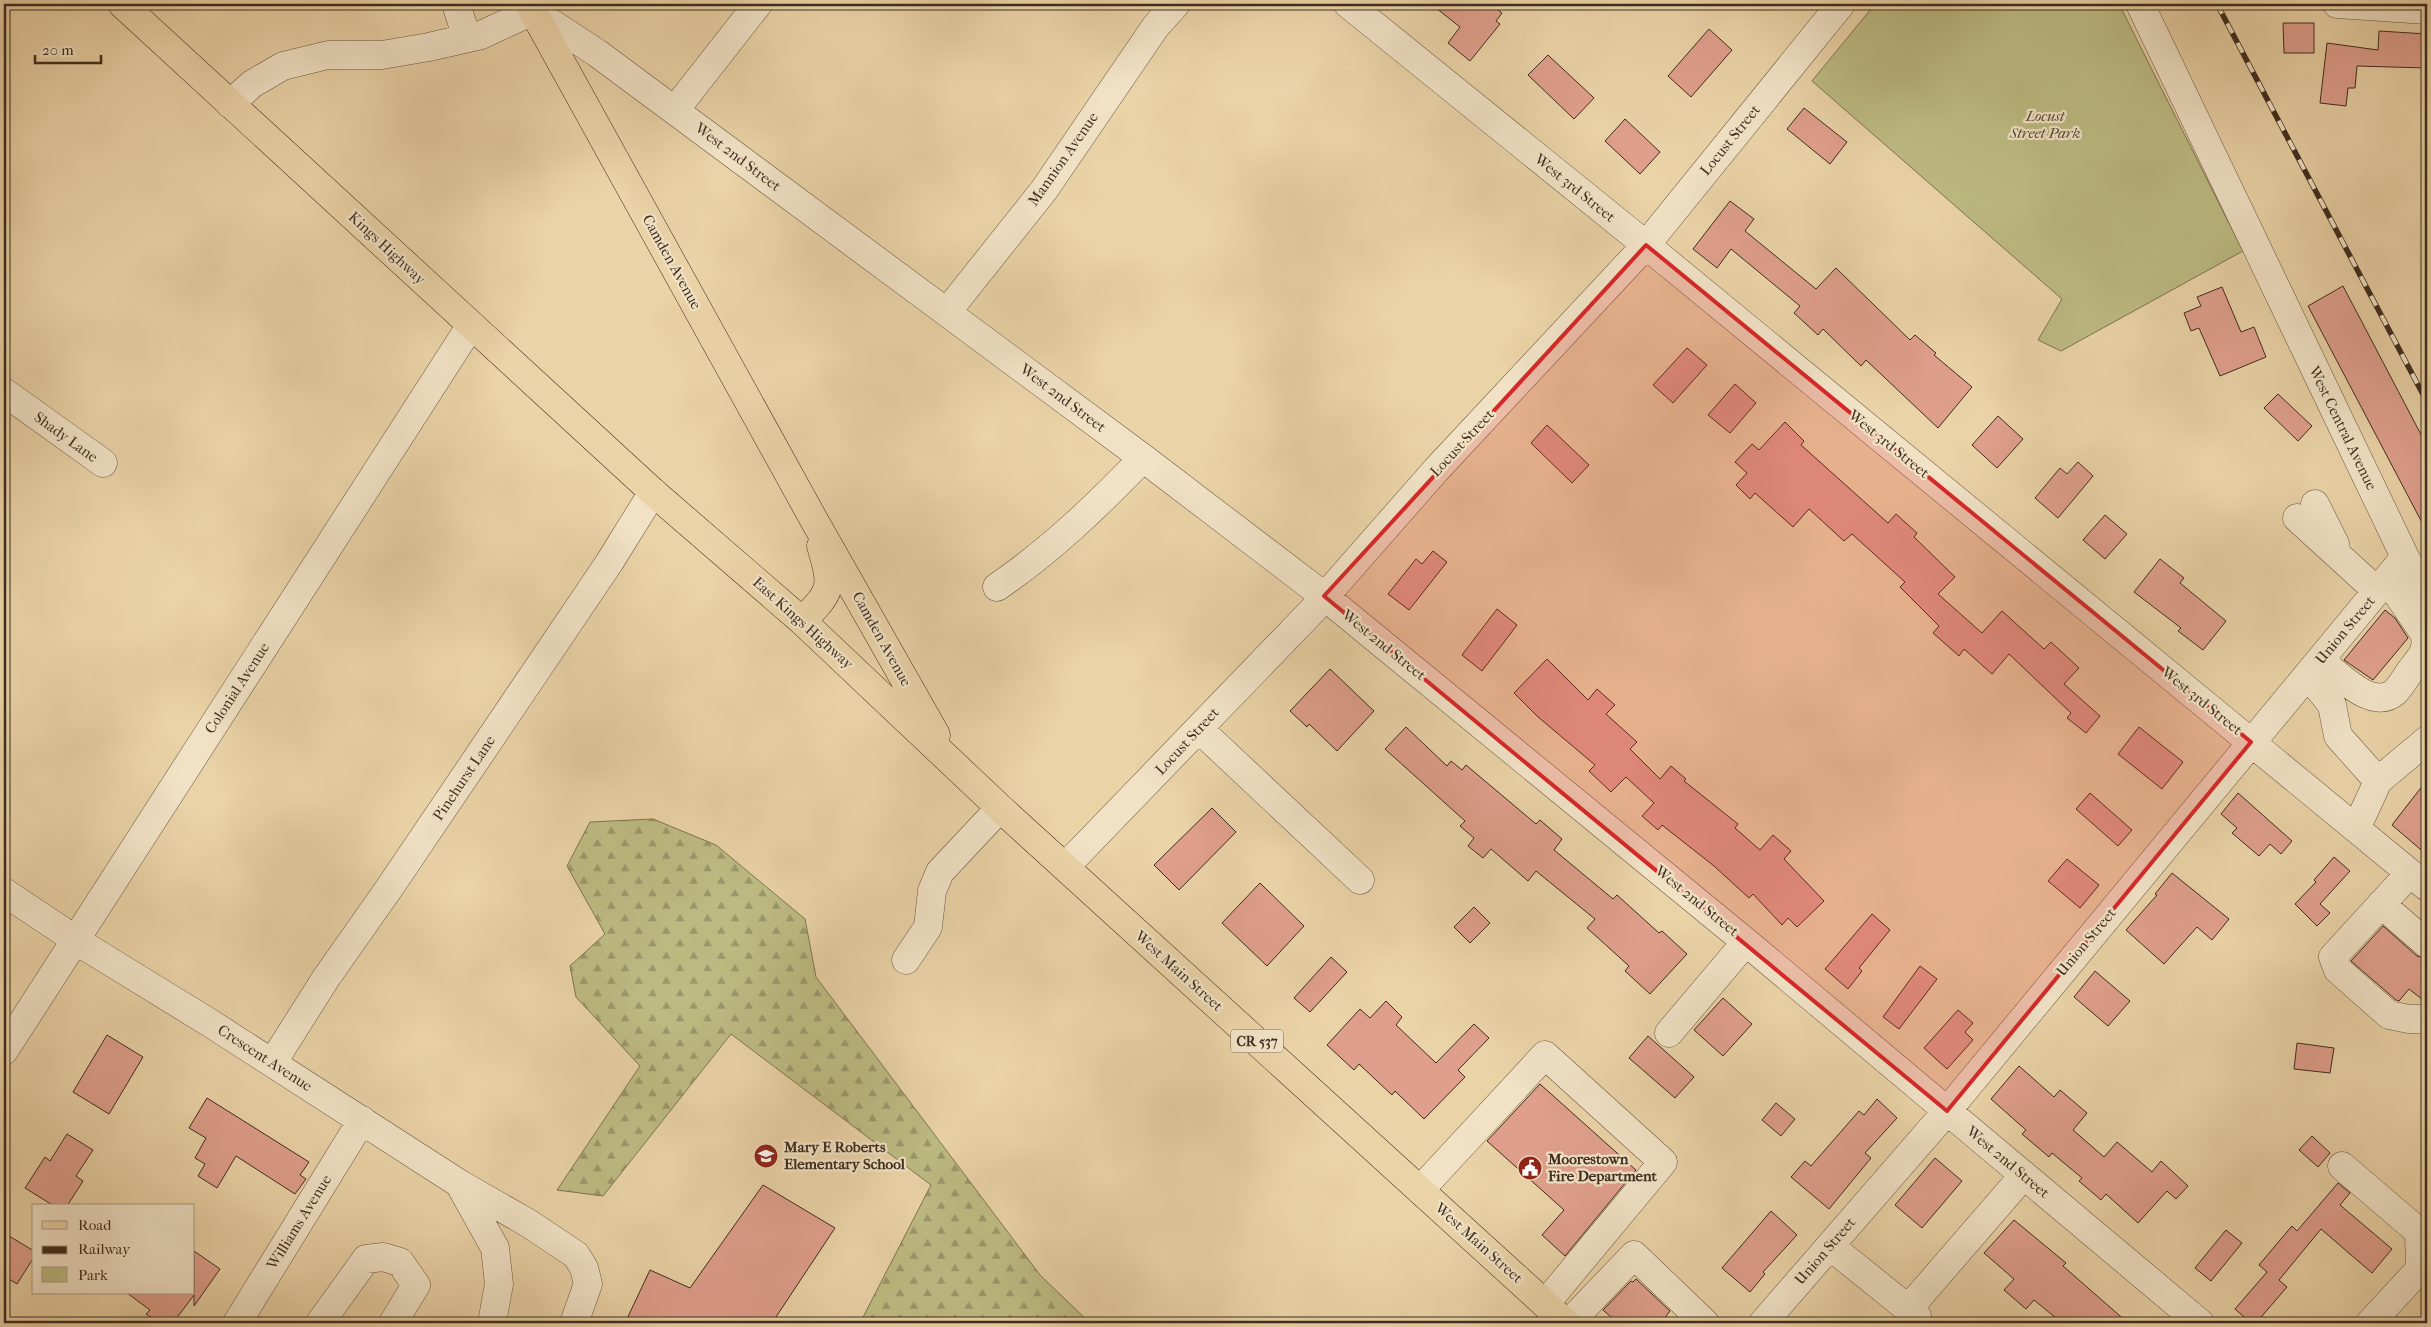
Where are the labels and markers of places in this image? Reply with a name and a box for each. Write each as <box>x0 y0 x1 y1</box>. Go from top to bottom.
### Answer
place label: Mary E Roberts Elementary School <box>783 1138 906 1173</box>
school or university icon: Mary E Roberts Elementary School <box>753 1143 779 1169</box>
place label: Moorestown Fire Department <box>1547 1150 1658 1185</box>
public building icon: Moorestown Fire Department <box>1517 1155 1543 1181</box>

